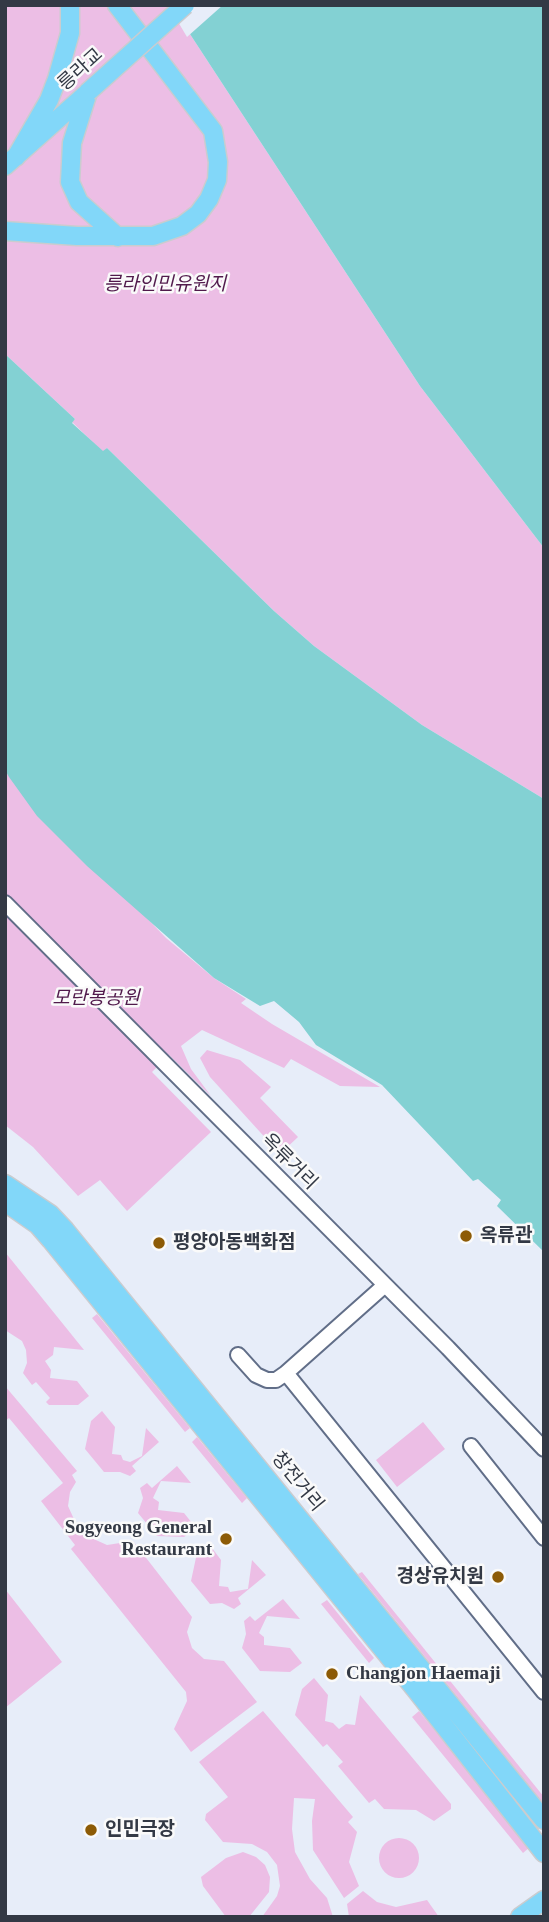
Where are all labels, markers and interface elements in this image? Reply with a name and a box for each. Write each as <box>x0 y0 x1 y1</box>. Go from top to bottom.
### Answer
street label: 릉라교 <box>54 44 108 96</box>
park label: 릉라인민유원지 <box>104 274 226 296</box>
park label: 모란봉공원 <box>52 988 140 1010</box>
street label: 옥류거리 <box>256 1129 322 1195</box>
place label: 옥류관 <box>480 1225 532 1247</box>
marker: 옥류관 <box>458 1228 474 1244</box>
place label: 평양아동백화점 <box>173 1232 295 1254</box>
marker: 평양아동백화점 <box>151 1235 167 1251</box>
street label: 창전거리 <box>266 1448 328 1516</box>
place label: Sogyeong General Restaurant <box>65 1517 212 1561</box>
marker: Sogyeong General Restaurant <box>218 1531 234 1547</box>
place label: 경상유치원 <box>397 1566 484 1588</box>
marker: 경상유치원 <box>490 1569 506 1585</box>
place label: Changjon Haemaji <box>346 1663 501 1685</box>
marker: Changjon Haemaji <box>324 1666 340 1682</box>
place label: 인민극장 <box>105 1819 175 1841</box>
marker: 인민극장 <box>83 1822 99 1838</box>

